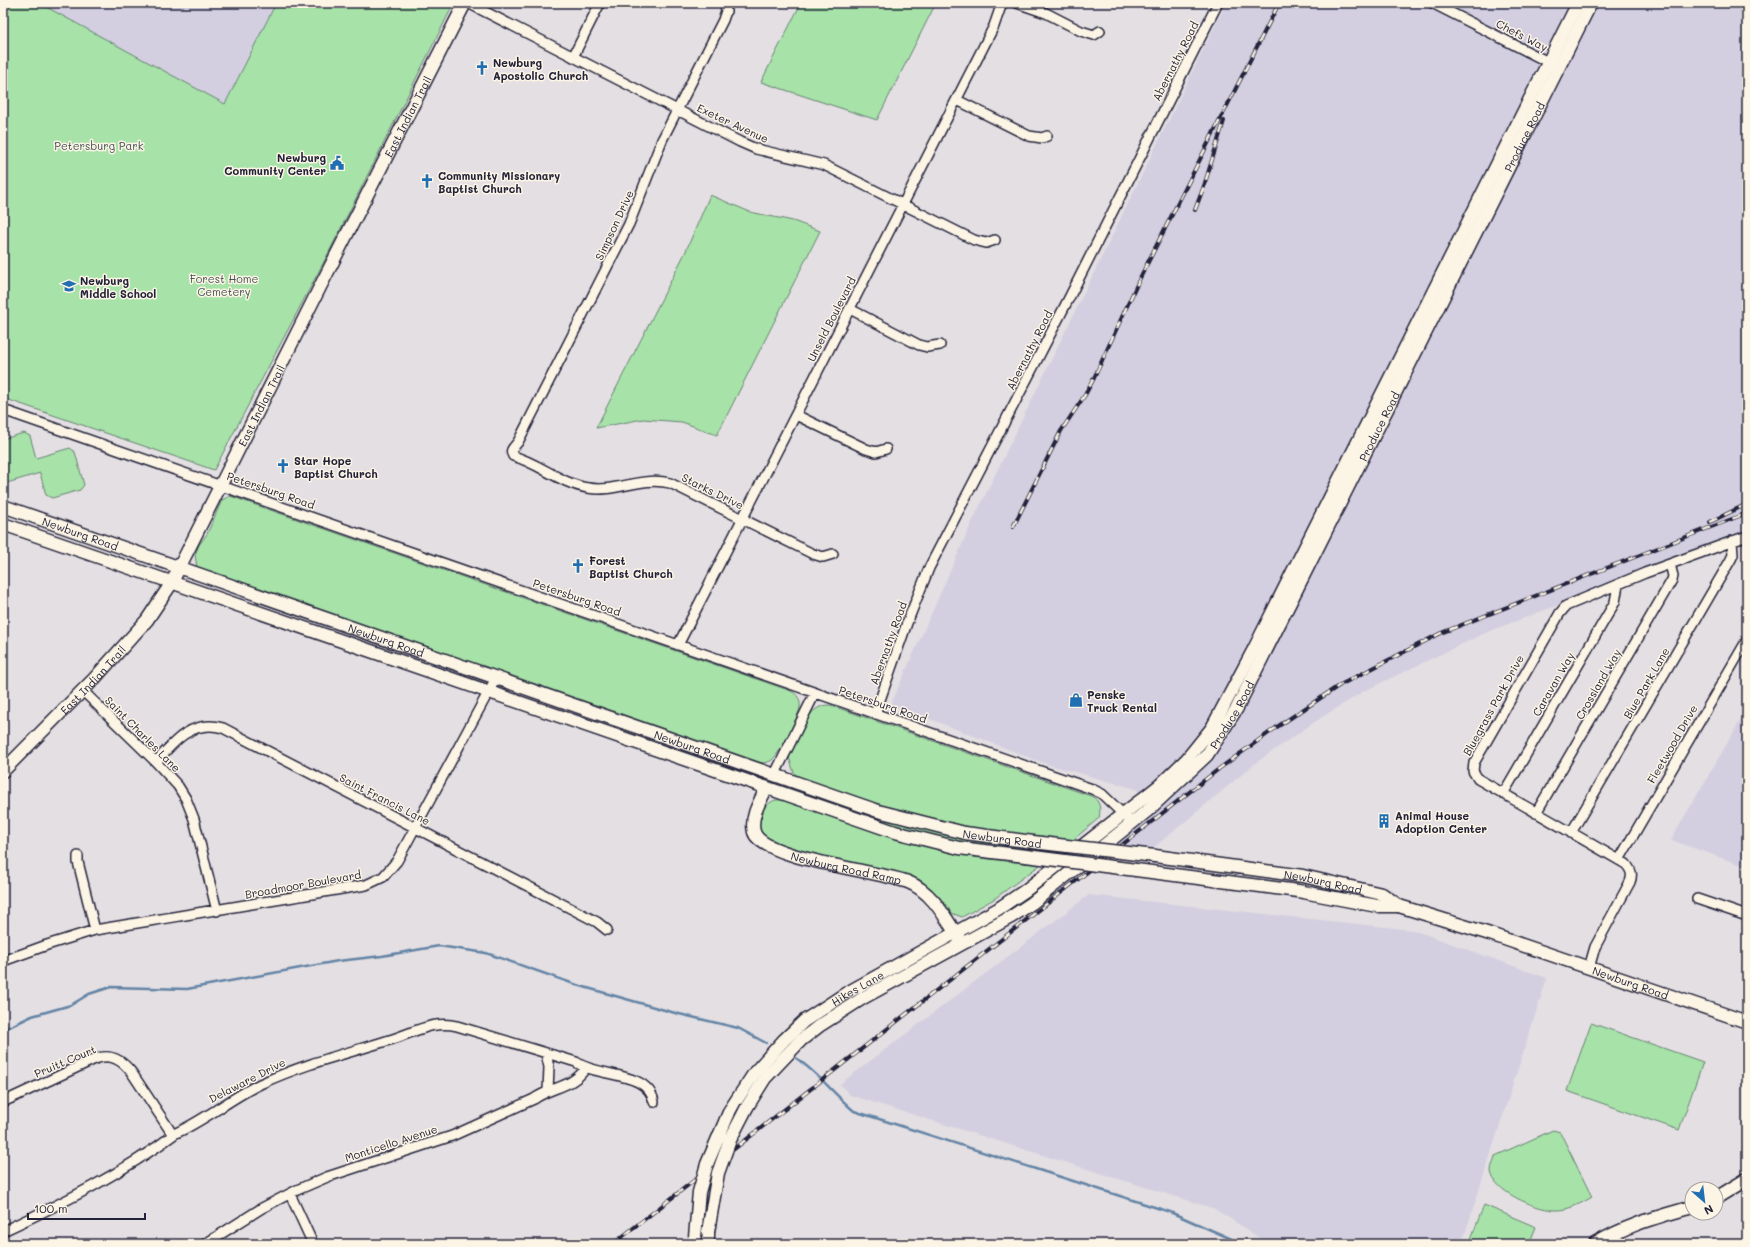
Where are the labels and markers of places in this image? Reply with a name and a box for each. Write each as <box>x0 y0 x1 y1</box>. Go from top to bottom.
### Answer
place label: Newburg Apostolic Church <box>493 55 588 83</box>
church icon: Newburg Apostolic Church <box>474 60 490 76</box>
place label: Newburg Community Center <box>224 150 326 178</box>
public building icon: Newburg Community Center <box>329 155 345 171</box>
place label: Community Missionary Baptist Church <box>438 168 560 196</box>
church icon: Community Missionary Baptist Church <box>419 173 435 189</box>
place label: Newburg Middle School <box>80 273 156 301</box>
school or university icon: Newburg Middle School <box>61 278 77 294</box>
place label: Star Hope Baptist Church <box>294 453 378 481</box>
church icon: Star Hope Baptist Church <box>275 458 291 474</box>
place label: Forest Baptist Church <box>589 553 673 581</box>
church icon: Forest Baptist Church <box>570 558 586 574</box>
place label: Penske Truck Rental <box>1087 687 1157 715</box>
shop icon: Penske Truck Rental <box>1068 692 1084 708</box>
place label: Animal House Adoption Center <box>1395 808 1487 836</box>
building icon: Animal House Adoption Center <box>1376 813 1392 829</box>

